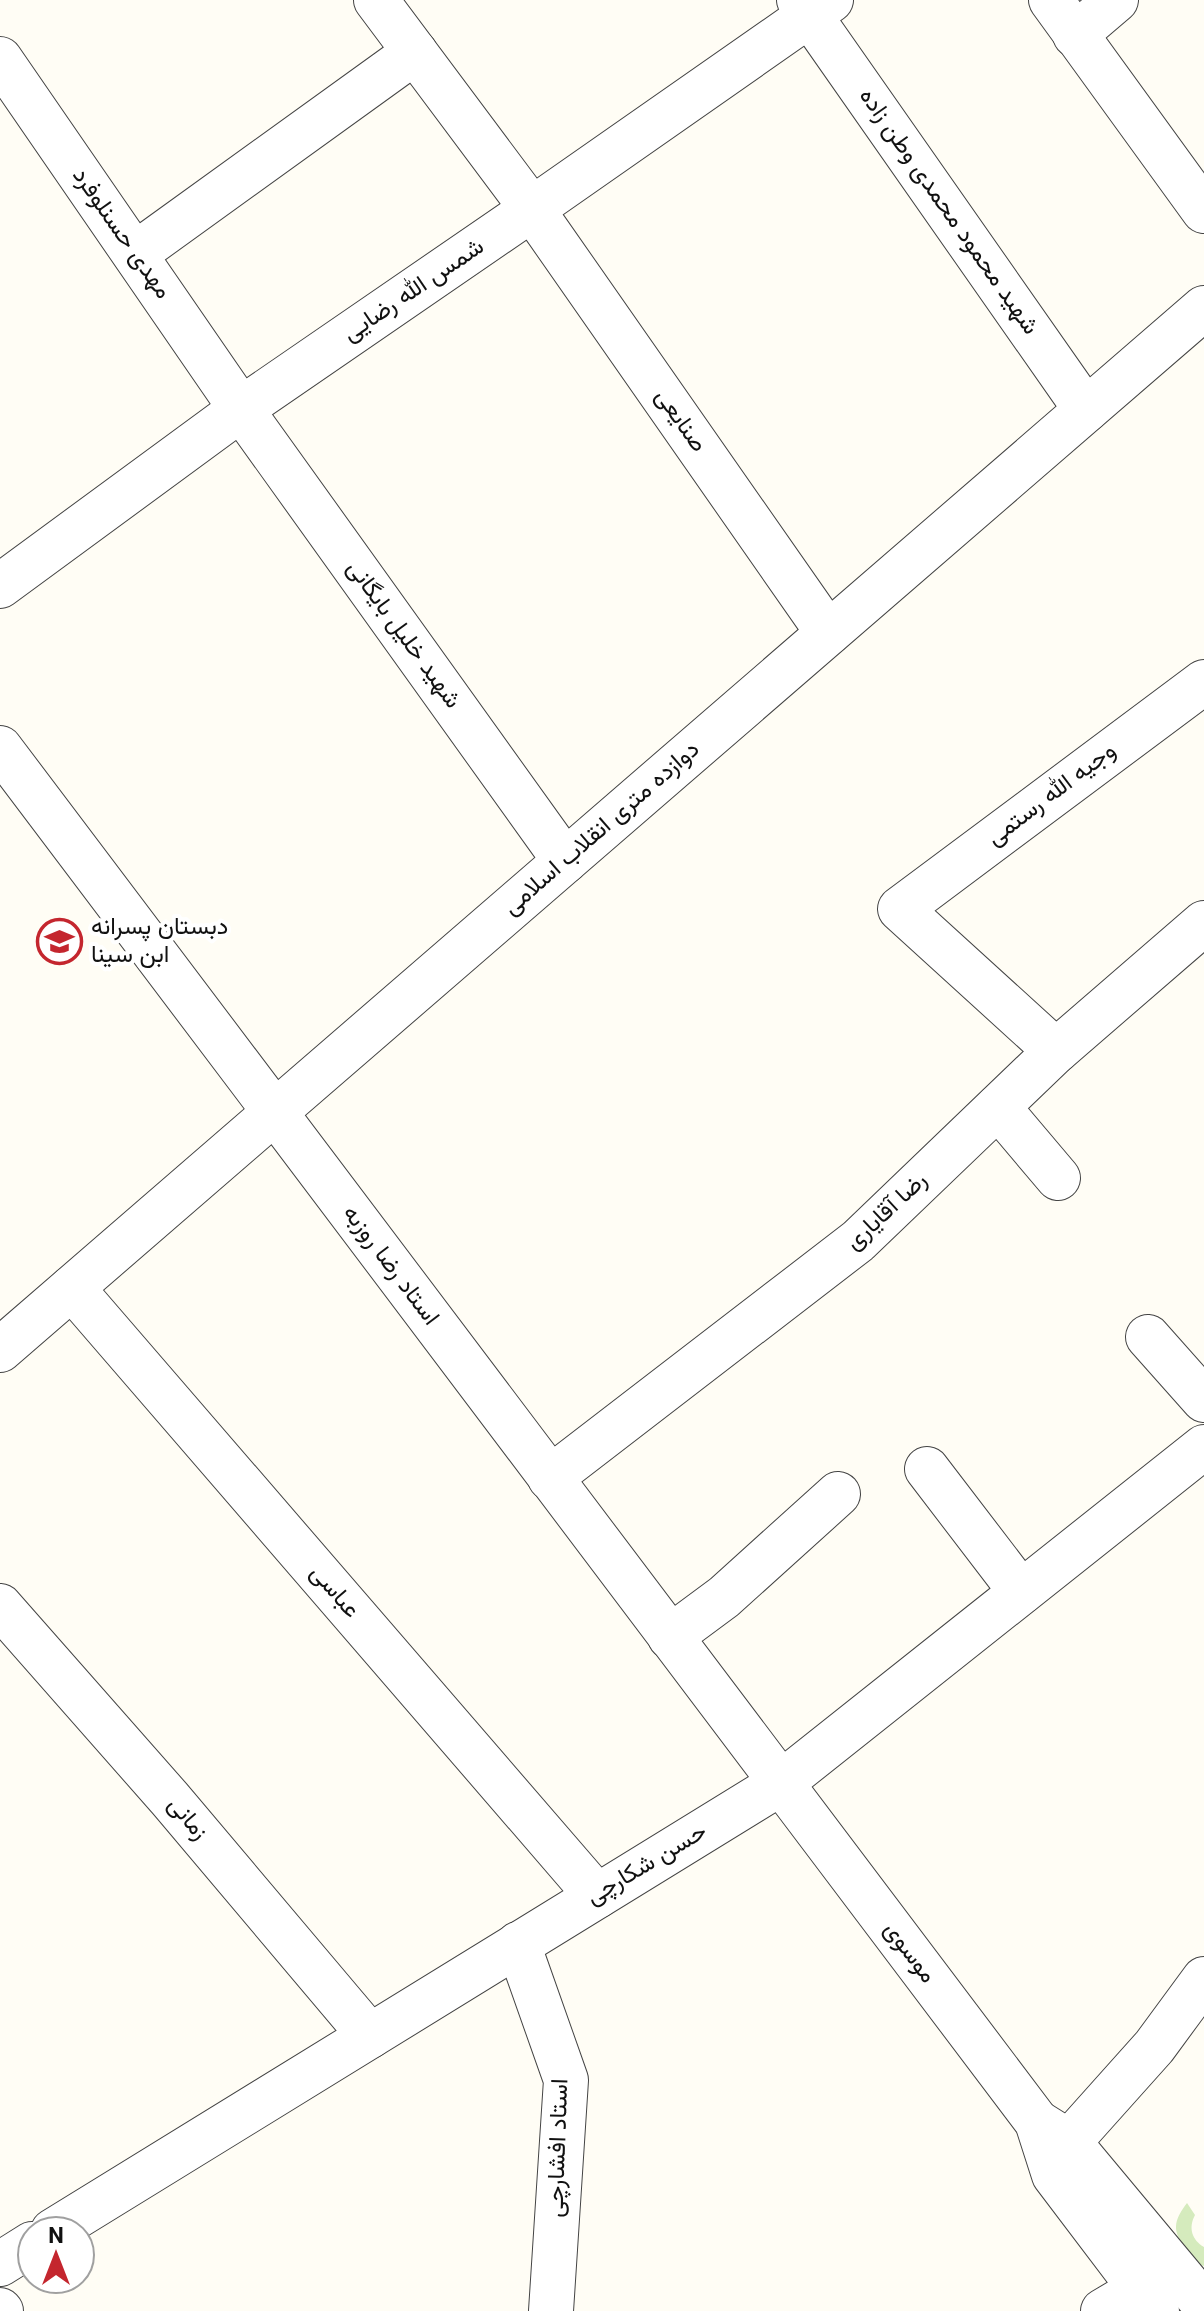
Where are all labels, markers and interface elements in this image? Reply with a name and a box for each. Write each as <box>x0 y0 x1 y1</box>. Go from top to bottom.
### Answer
street label: شهید محمود محمدی وطن زاده <box>848 81 1048 343</box>
street label: مهدی حسنلوفرد <box>61 160 181 308</box>
street label: شمس الله رضایی <box>335 229 493 353</box>
street label: صنایعی <box>644 381 716 461</box>
street label: شهید خلیل بایگانی <box>336 552 470 718</box>
street label: دوازده متری انقلاب اسلامی <box>495 732 709 926</box>
street label: وجیه الله رستمی <box>979 733 1125 857</box>
place label: دبستان پسرانه ابن سینا <box>91 909 228 975</box>
school or university icon: دبستان پسرانه ابن سینا <box>36 918 84 966</box>
street label: رضا آقایاری <box>837 1163 937 1261</box>
street label: استاد رضا روزبه <box>332 1198 448 1334</box>
street label: عباسی <box>299 1556 369 1628</box>
street label: زمانی <box>157 1788 217 1850</box>
street label: حسن شکارچی <box>579 1814 715 1916</box>
street label: موسوی <box>873 1914 945 1992</box>
street label: استاد افشارچی <box>538 2078 580 2218</box>
north arrow <box>16 2215 96 2295</box>
text: N <box>48 2220 64 2255</box>

